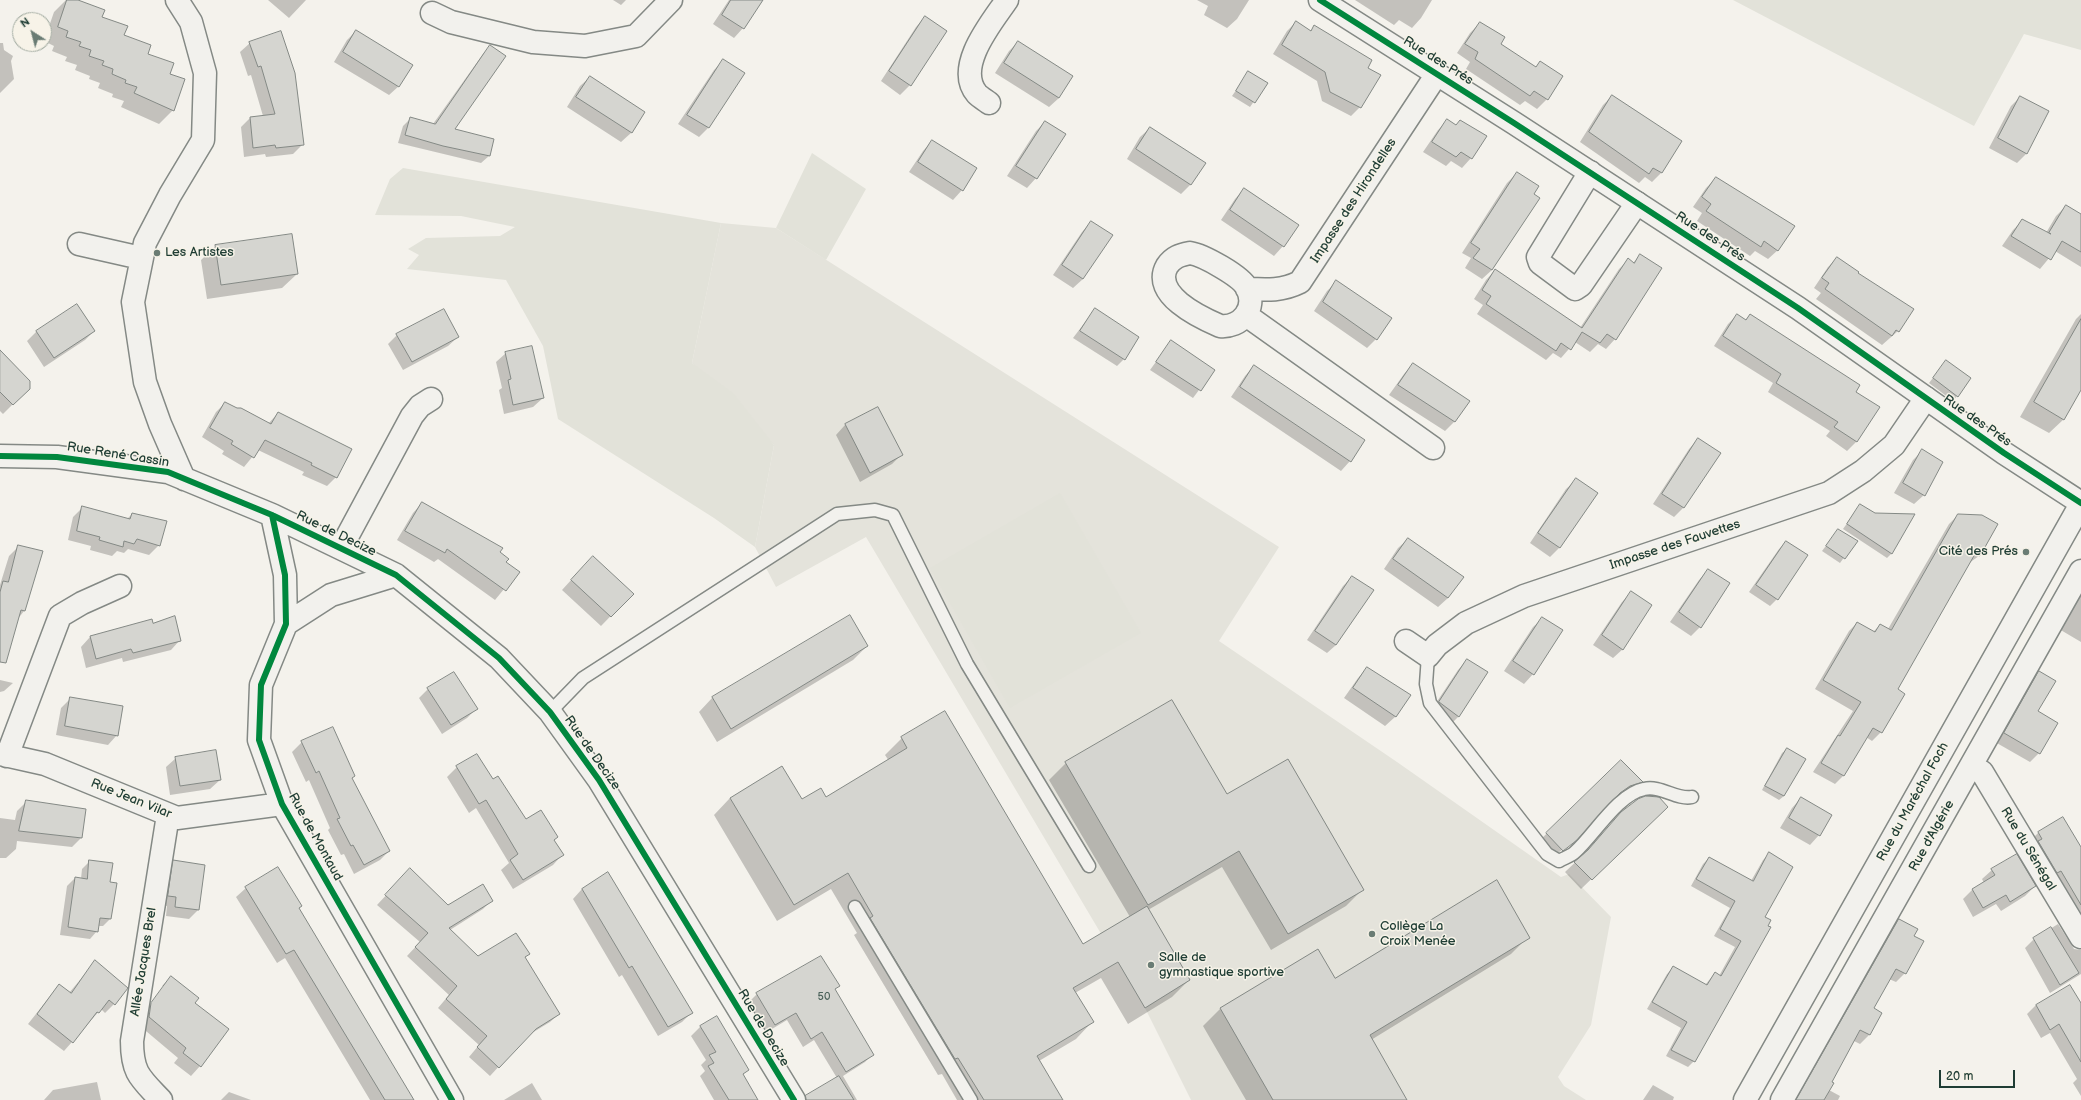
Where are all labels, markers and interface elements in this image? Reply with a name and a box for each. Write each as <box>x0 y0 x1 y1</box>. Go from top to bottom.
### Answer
north arrow <box>12 12 52 52</box>
text: N <box>18 15 32 30</box>
street label: Rue des Prés <box>1400 33 1476 89</box>
street label: Impasse des Hirondelles <box>1308 136 1400 266</box>
street label: Rue des Prés <box>1672 209 1748 265</box>
place label: Les Artistes <box>165 245 234 261</box>
marker: Les Artistes <box>152 248 162 258</box>
street label: Rue des Prés <box>1940 392 2014 450</box>
street label: Rue René Cassin <box>66 439 170 471</box>
street label: Rue de Decize <box>293 508 379 560</box>
street label: Impasse des Fauvettes <box>1608 517 1742 573</box>
place label: Cité des Prés <box>1939 544 2018 560</box>
marker: Cité des Prés <box>2021 547 2031 557</box>
street label: Rue de Decize <box>561 713 623 793</box>
street label: Rue du Maréchal Foch <box>1874 740 1952 864</box>
street label: Rue Jean Vilar <box>88 776 174 822</box>
street label: Rue de Montaud <box>284 790 346 884</box>
street label: Rue d'Algérie <box>1906 798 1958 874</box>
street label: Rue du Sénégal <box>1997 804 2059 894</box>
street label: Allée Jacques Brel <box>128 906 160 1018</box>
place label: Collège La Croix Menée <box>1380 919 1455 950</box>
marker: Collège La Croix Menée <box>1367 929 1377 939</box>
place label: Salle de gymnastique sportive <box>1159 950 1284 981</box>
marker: Salle de gymnastique sportive <box>1146 960 1156 970</box>
street label: Rue de Decize <box>734 987 792 1069</box>
house number: 50 <box>818 990 830 1004</box>
scale bar <box>1941 1062 2017 1088</box>
text: 20 m <box>1946 1069 1973 1084</box>

